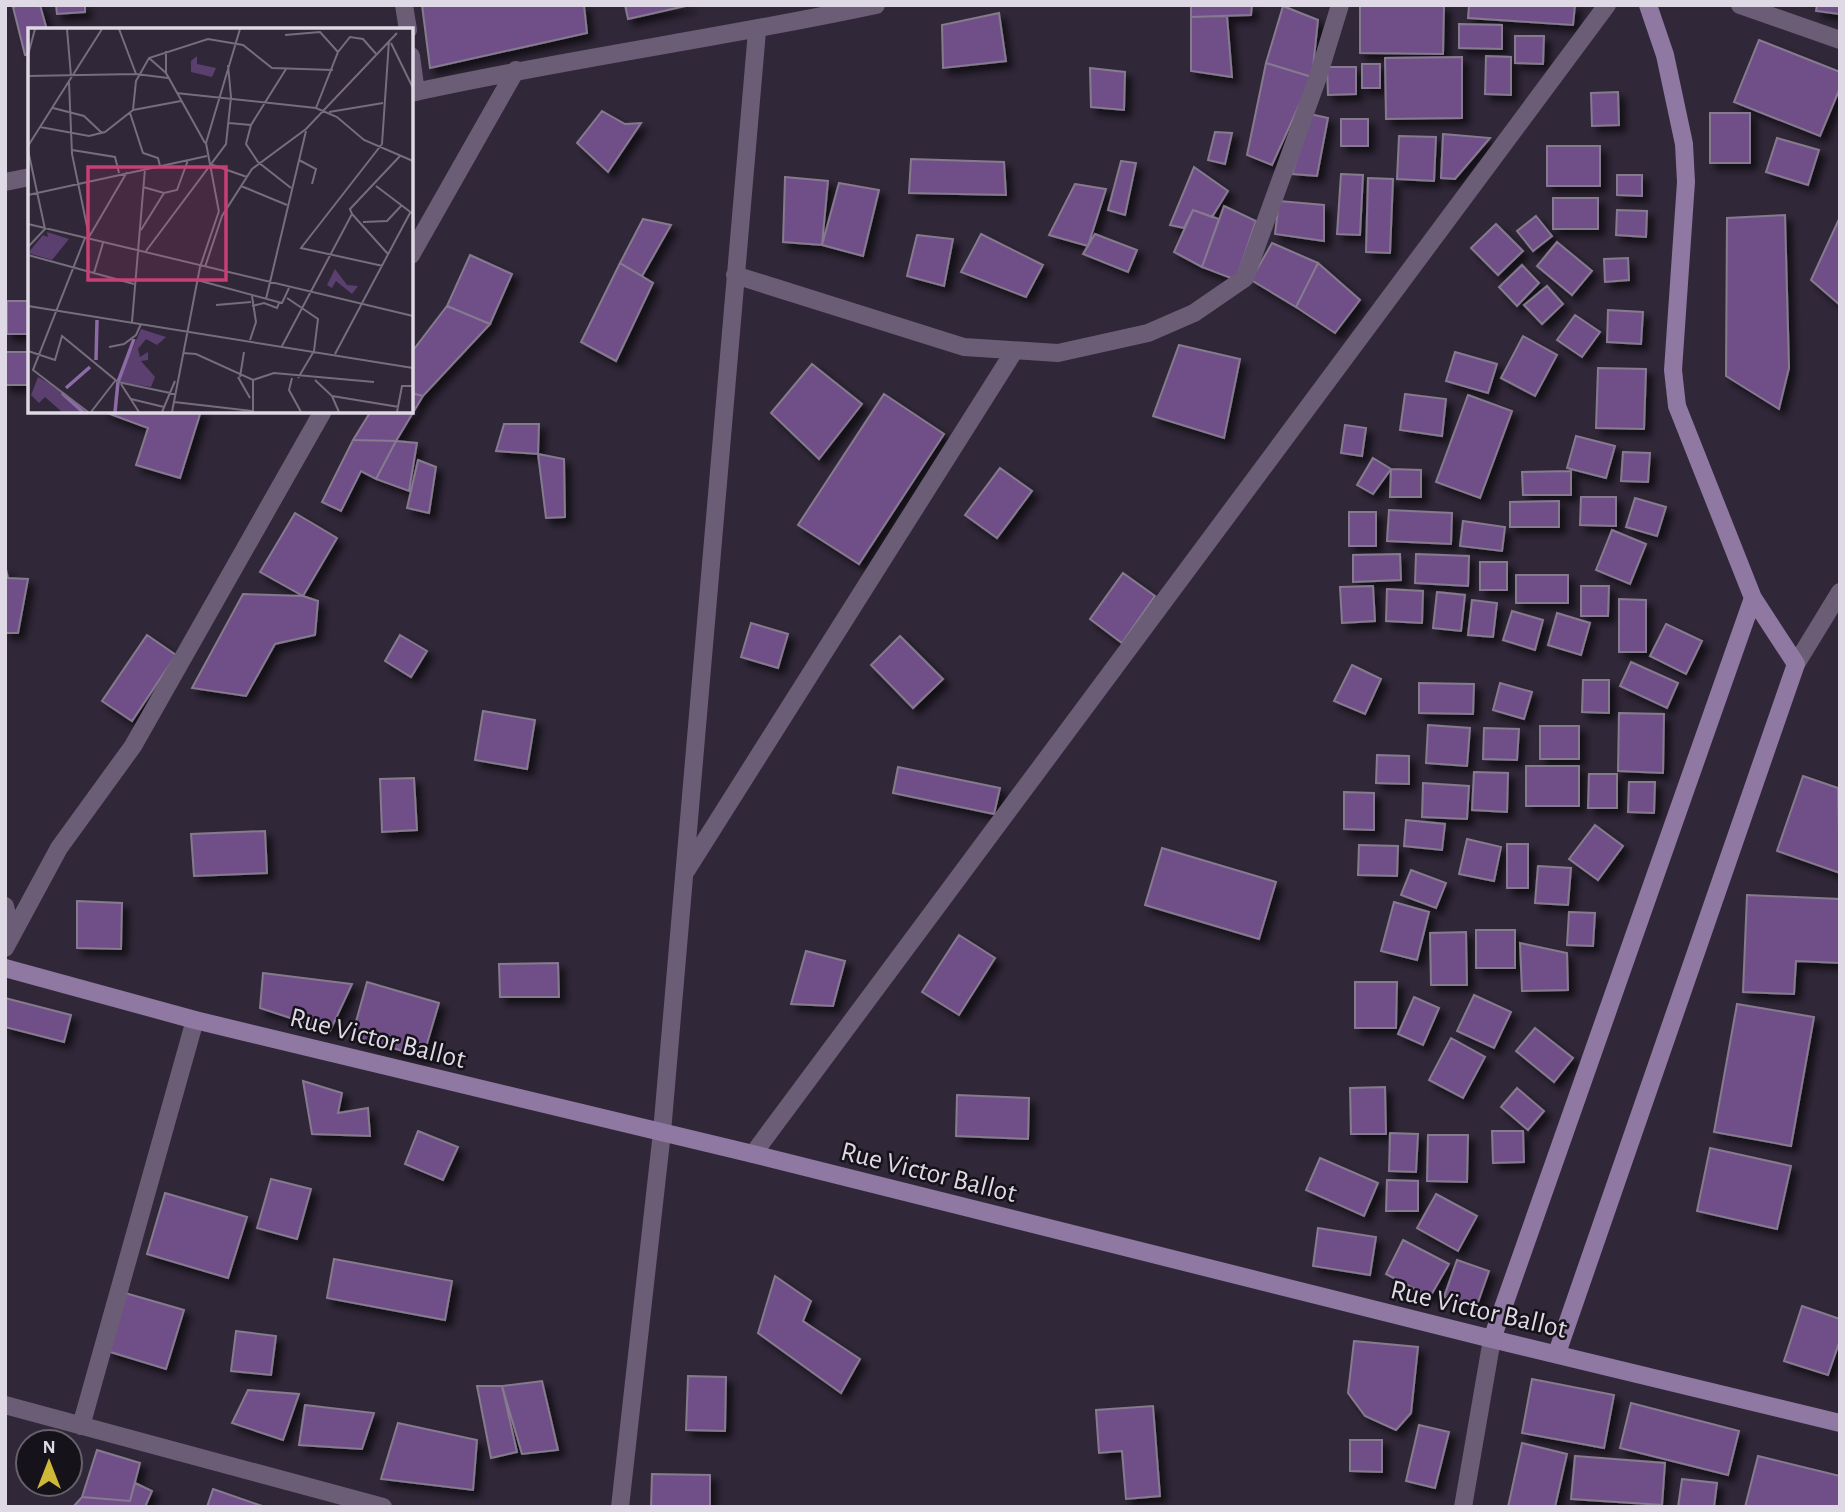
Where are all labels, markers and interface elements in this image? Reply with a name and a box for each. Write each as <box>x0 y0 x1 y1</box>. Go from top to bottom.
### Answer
inset map <box>28 28 413 413</box>
street label: Rue Victor Ballot <box>287 1004 468 1074</box>
street label: Rue Victor Ballot <box>838 1138 1019 1208</box>
street label: Rue Victor Ballot <box>1388 1276 1570 1344</box>
north arrow <box>14 1428 84 1498</box>
text: N <box>42 1438 56 1457</box>

